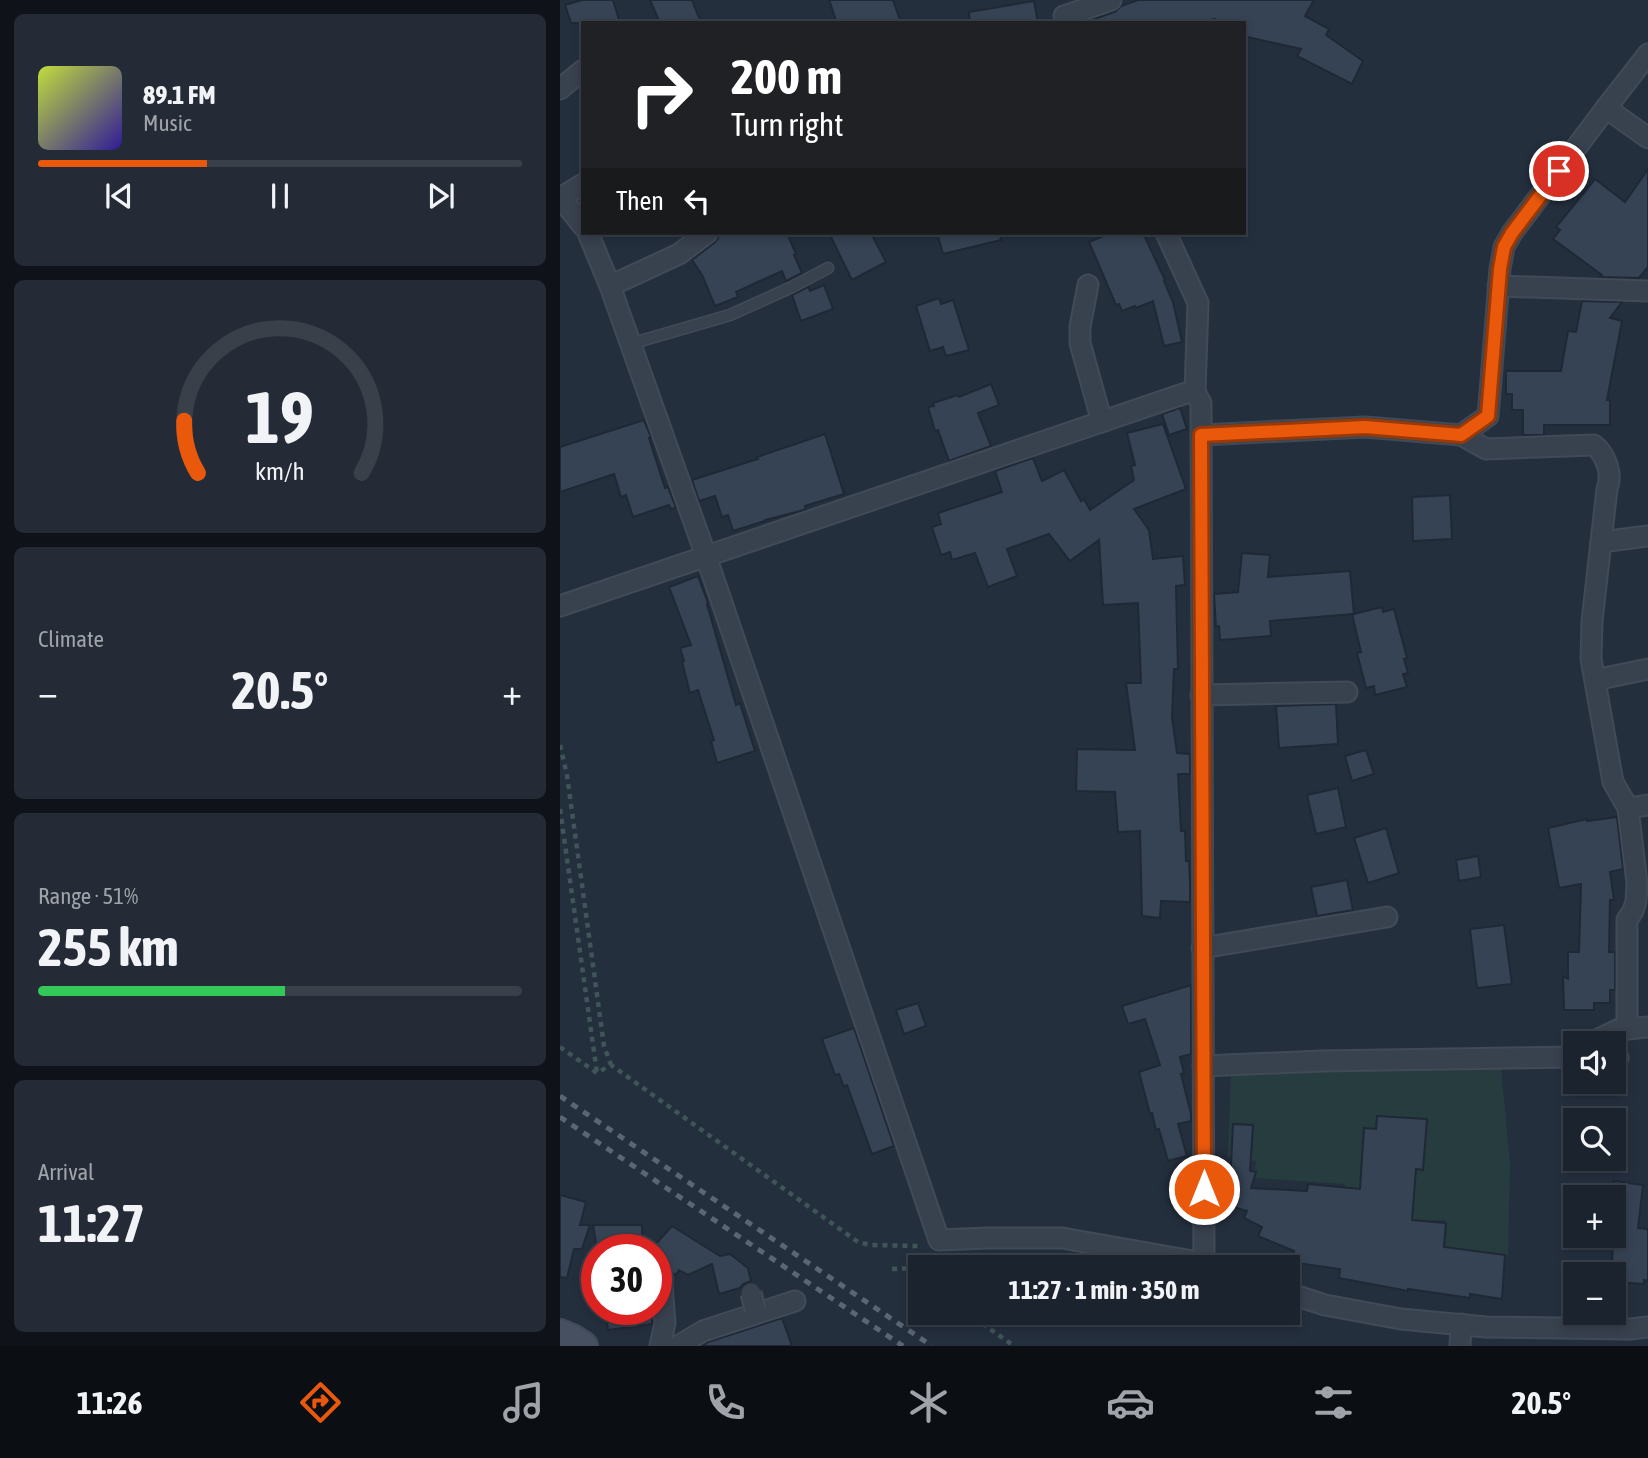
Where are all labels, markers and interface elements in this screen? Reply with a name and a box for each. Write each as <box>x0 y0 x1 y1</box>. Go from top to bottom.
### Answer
text: 200 m <box>731 48 842 104</box>
icon: right <box>616 49 707 140</box>
text: 89.1 FM <box>143 80 216 110</box>
text: Turn right <box>731 106 844 143</box>
text: Music <box>143 110 191 136</box>
pin <box>1529 141 1589 201</box>
icon: arrive <box>1540 152 1578 190</box>
icon: previous <box>100 177 138 215</box>
icon: pause <box>261 177 299 215</box>
icon: next <box>422 177 460 215</box>
icon: left <box>678 182 716 220</box>
text: Then <box>616 186 664 216</box>
text: 19 <box>246 375 314 458</box>
text: km/h <box>255 456 305 484</box>
text: Climate <box>38 626 104 652</box>
text: 20.5° <box>232 660 328 720</box>
text: − <box>38 670 58 713</box>
text: + <box>502 670 522 713</box>
text: Range · 51% <box>38 883 138 909</box>
text: 255 km <box>38 917 179 977</box>
map controls <box>1563 1031 1626 1325</box>
button: sound <box>1563 1031 1626 1094</box>
button: search <box>1563 1108 1626 1171</box>
position arrow <box>1167 1152 1241 1226</box>
text: Arrival <box>38 1159 94 1185</box>
button: + <box>1563 1185 1626 1248</box>
text: 11:27 <box>38 1193 145 1253</box>
speed limit sign: 30 <box>581 1234 672 1325</box>
button: − <box>1563 1262 1626 1325</box>
text: 11:27 · 1 min · 350 m <box>1009 1275 1199 1305</box>
icon: directions <box>296 1378 345 1427</box>
icon: music <box>499 1378 548 1427</box>
icon: phone <box>701 1378 750 1427</box>
icon: climate <box>904 1378 953 1427</box>
icon: car <box>1106 1378 1155 1427</box>
icon: filters <box>1309 1378 1358 1427</box>
text: 11:26 <box>77 1384 143 1421</box>
text: 20.5° <box>1511 1384 1571 1421</box>

